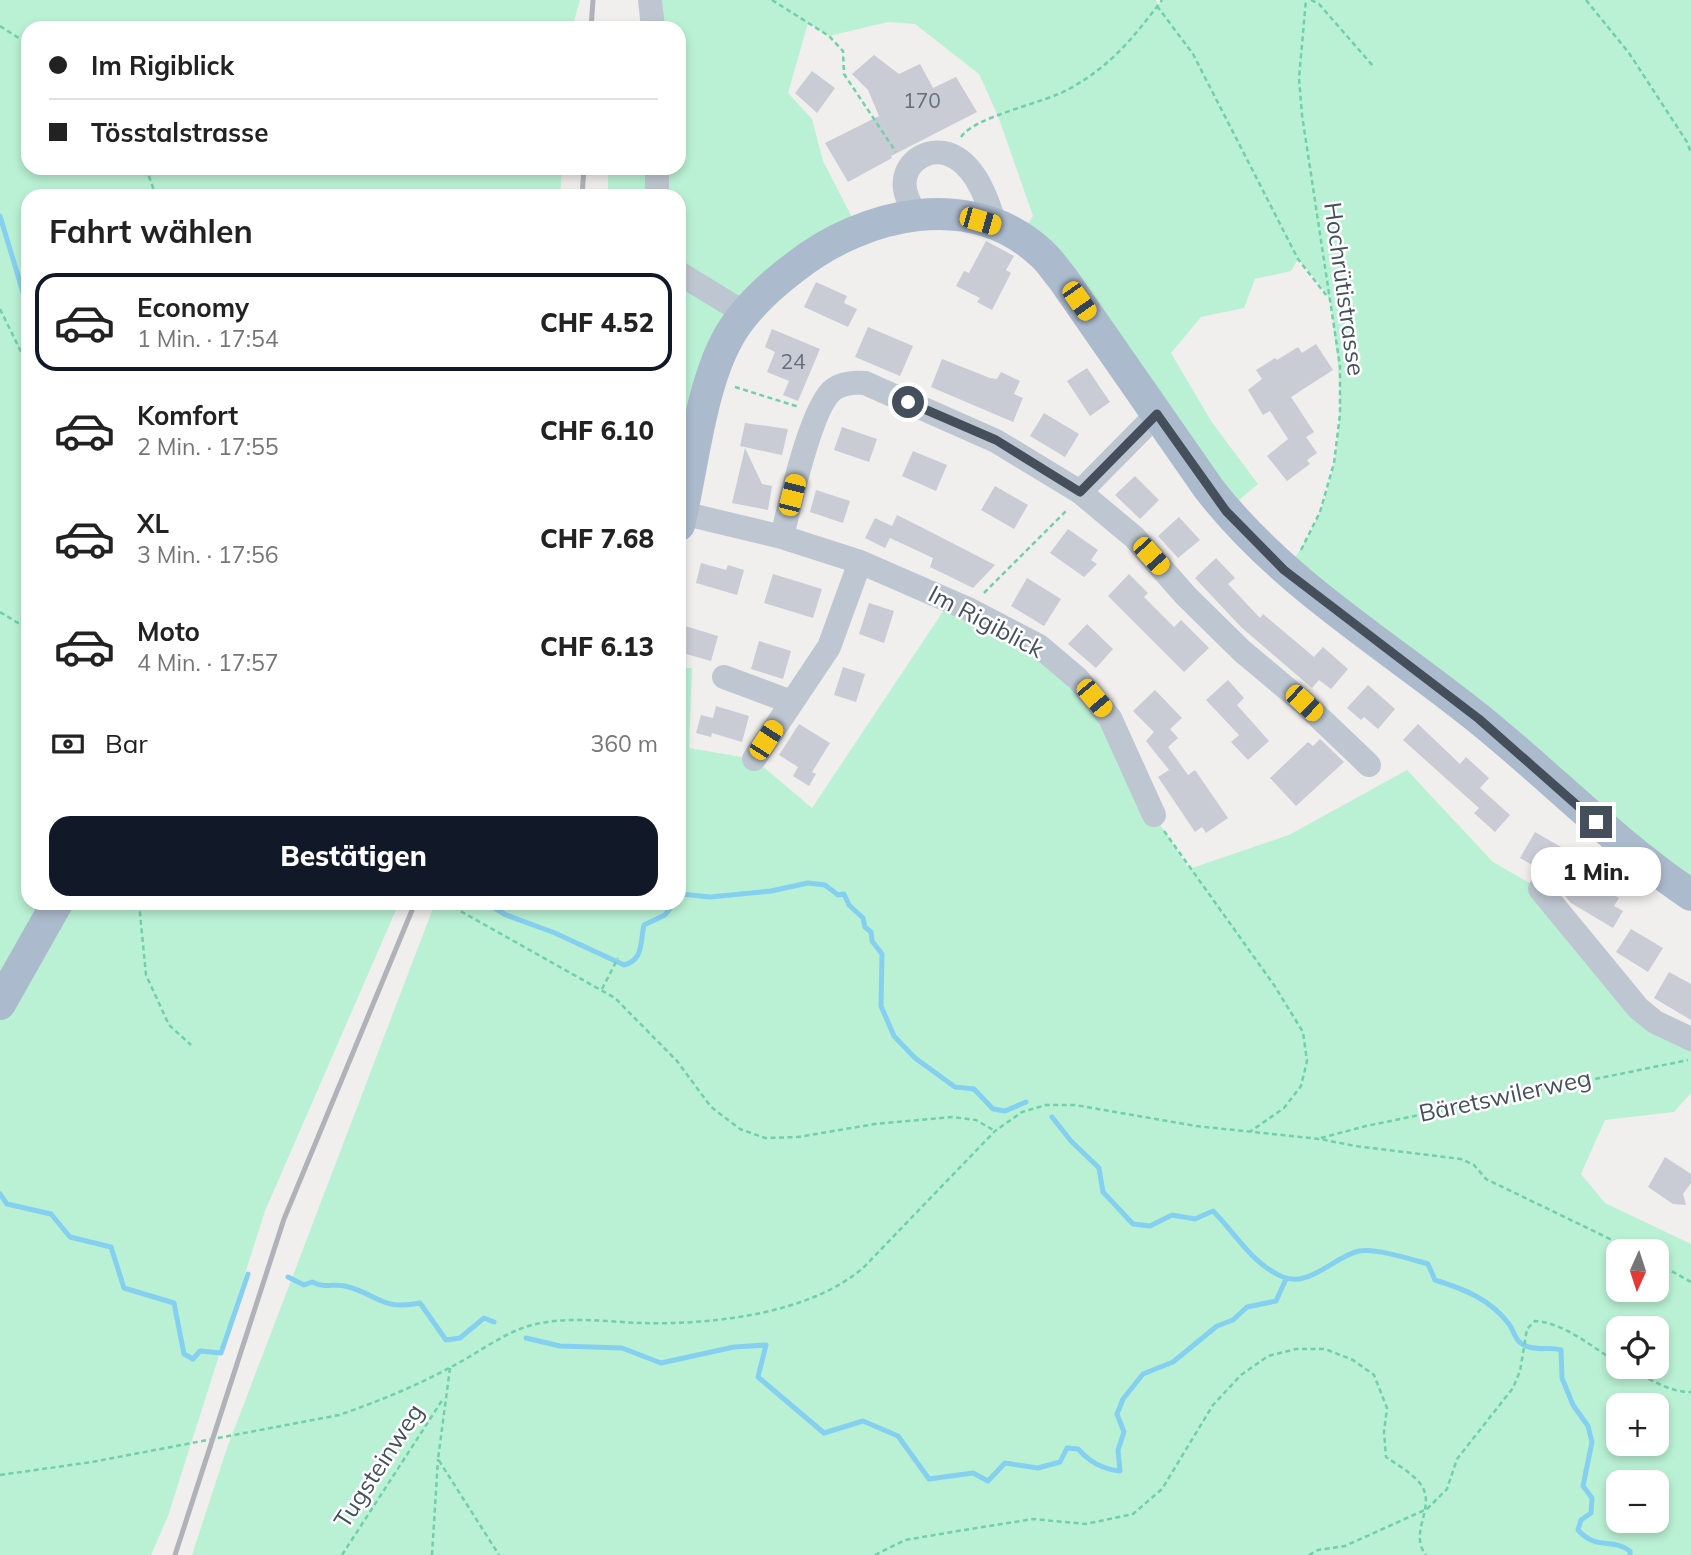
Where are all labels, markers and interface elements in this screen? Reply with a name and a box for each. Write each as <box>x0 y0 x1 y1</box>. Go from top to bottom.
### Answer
text: Im Rigiblick <box>91 49 234 82</box>
house number: 170 <box>903 87 941 113</box>
text: Tösstalstrasse <box>91 116 268 149</box>
street label: Hochrütistrasse <box>1318 200 1372 377</box>
car <box>957 205 1004 237</box>
text: Fahrt wählen <box>49 211 253 251</box>
car <box>1059 278 1100 324</box>
icon: car <box>53 291 116 354</box>
text: Economy <box>137 291 249 324</box>
text: CHF 4.52 <box>540 306 654 339</box>
text: 1 Min. · 17:54 <box>137 324 279 353</box>
house number: 24 <box>780 348 806 374</box>
route start <box>892 386 924 418</box>
icon: car <box>53 399 116 462</box>
text: Komfort <box>137 399 238 432</box>
text: CHF 6.10 <box>540 414 654 447</box>
text: 2 Min. · 17:55 <box>137 432 279 461</box>
car <box>777 472 808 518</box>
icon: car <box>53 507 116 570</box>
text: XL <box>137 507 169 540</box>
text: CHF 7.68 <box>540 522 654 555</box>
car <box>1130 533 1173 579</box>
text: 3 Min. · 17:56 <box>137 540 279 569</box>
street label: Im Rigiblick <box>924 578 1050 664</box>
icon: car <box>53 615 116 678</box>
text: Moto <box>137 615 200 648</box>
text: CHF 6.13 <box>540 630 654 663</box>
text: 4 Min. · 17:57 <box>137 648 279 677</box>
car <box>1073 675 1116 721</box>
car <box>1282 681 1327 725</box>
car <box>746 717 787 763</box>
icon: cash <box>49 725 87 763</box>
text: Bar <box>105 727 148 760</box>
text: 360 m <box>590 729 658 758</box>
route end <box>1580 806 1612 838</box>
button: Bestätigen <box>49 816 658 896</box>
callout: 1 Min. <box>1531 846 1661 896</box>
text: 1 Min. <box>1563 857 1629 886</box>
street label: Bäretswilerweg <box>1416 1062 1594 1128</box>
north arrow <box>1606 1239 1670 1302</box>
map controls <box>1606 1239 1669 1533</box>
button: locate <box>1606 1316 1669 1379</box>
button: + <box>1606 1393 1669 1456</box>
street label: Tugsteinweg <box>327 1398 429 1533</box>
button: − <box>1606 1470 1669 1533</box>

